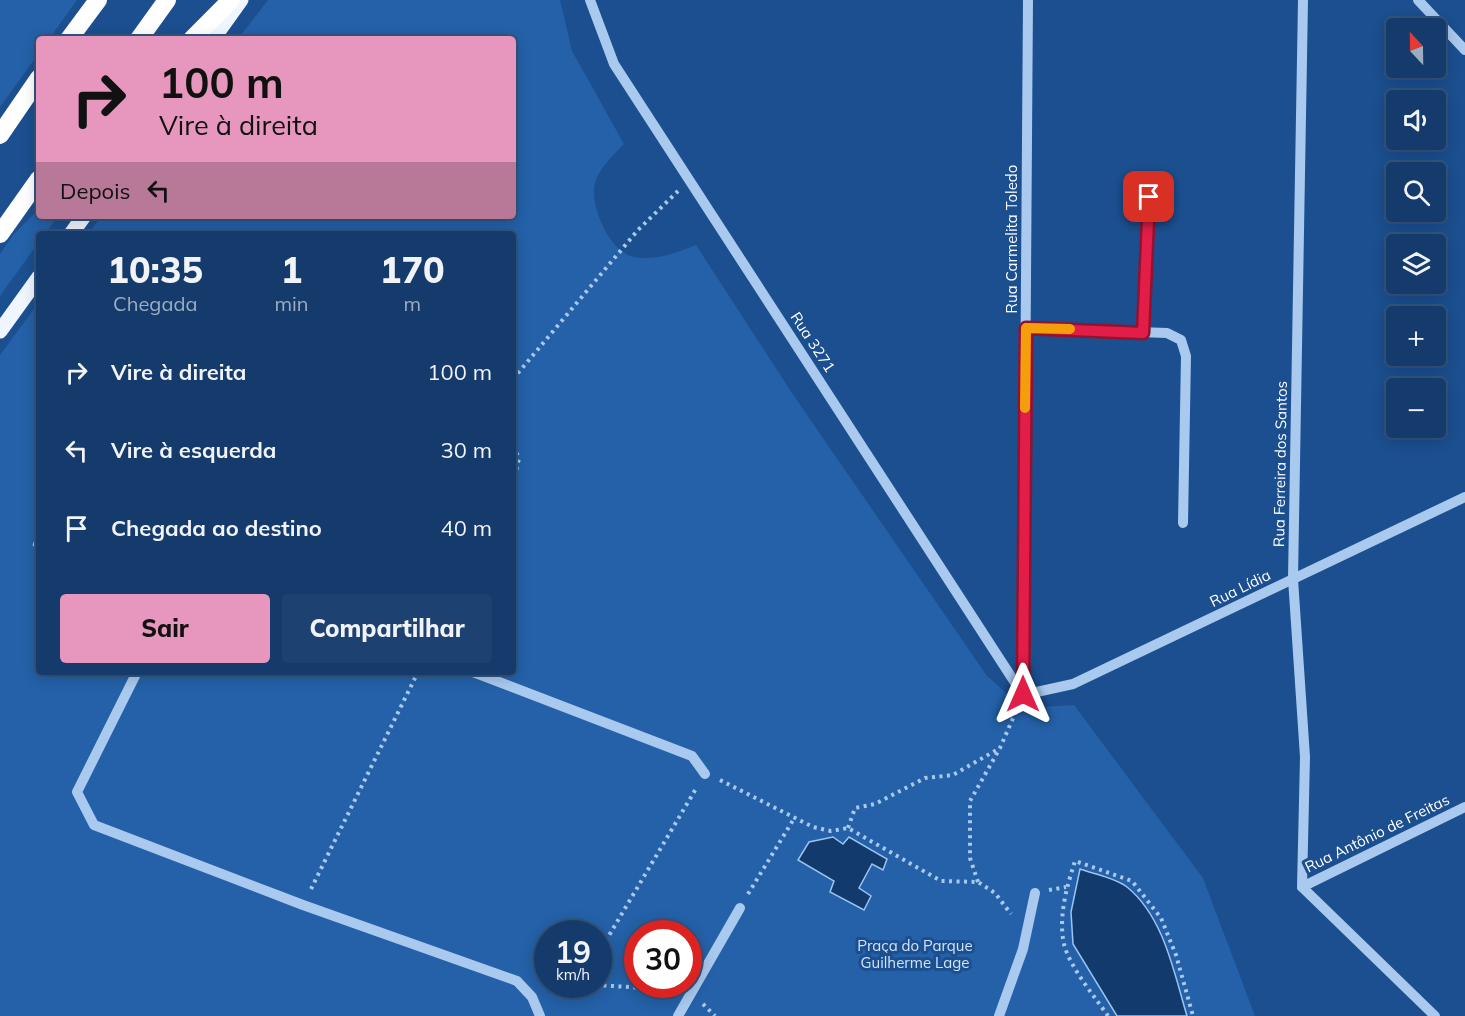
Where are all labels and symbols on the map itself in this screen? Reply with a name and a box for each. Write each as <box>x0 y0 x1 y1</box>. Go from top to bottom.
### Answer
north arrow <box>1386 18 1446 78</box>
street label: Rua Carmelita Toledo <box>1002 165 1021 313</box>
pin <box>1123 171 1174 222</box>
street label: Rua 3271 <box>787 308 839 376</box>
street label: Rua Ferreira dos Santos <box>1269 381 1291 547</box>
street label: Rua Lídia <box>1207 565 1273 611</box>
position arrow <box>991 662 1055 726</box>
street label: Rua Antônio de Freitas <box>1302 790 1452 876</box>
speed limit sign: 30 <box>624 920 702 998</box>
park label: Praça do Parque Guilherme Lage <box>857 936 973 972</box>

